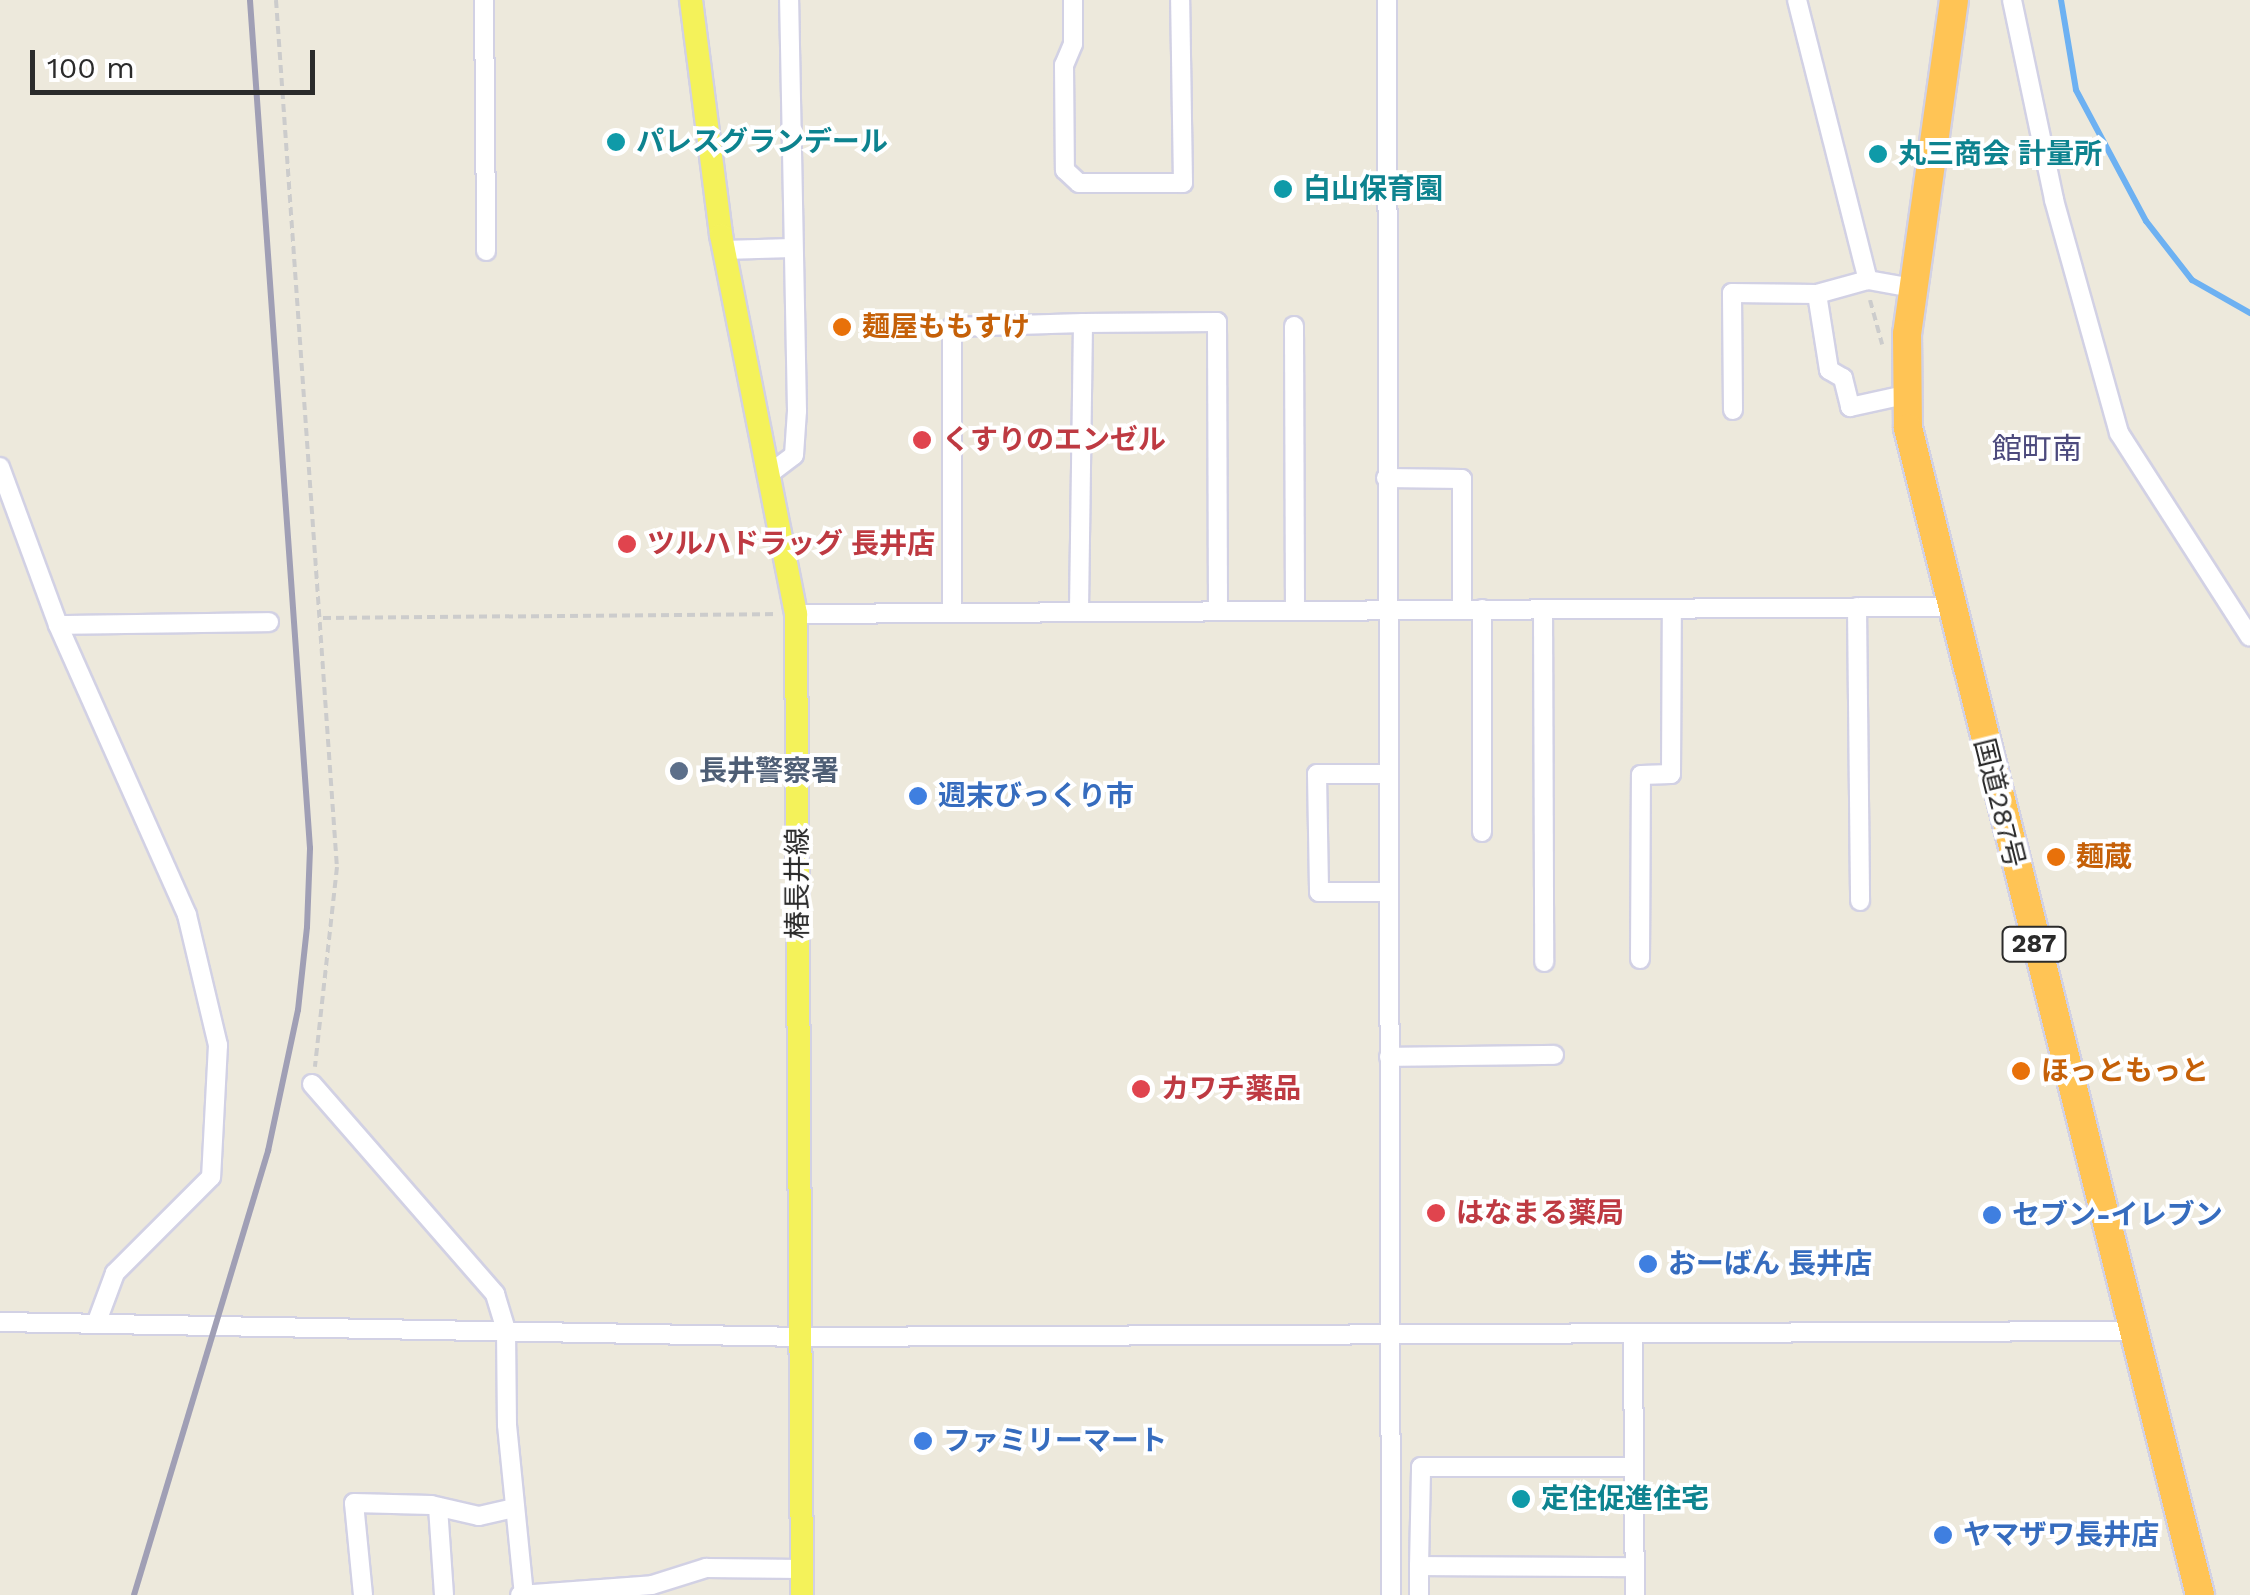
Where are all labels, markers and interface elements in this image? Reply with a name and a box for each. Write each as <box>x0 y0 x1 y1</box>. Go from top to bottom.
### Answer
scale bar <box>35 30 320 92</box>
text: 100 m <box>47 50 135 85</box>
place label: パレスグランデール <box>636 125 888 159</box>
marker: パレスグランデール <box>605 131 627 153</box>
place label: 丸三商会 計量所 <box>1898 137 2102 171</box>
marker: 丸三商会 計量所 <box>1867 143 1889 165</box>
place label: 白山保育園 <box>1303 172 1443 206</box>
marker: 白山保育園 <box>1272 178 1294 200</box>
place label: 麺屋ももすけ <box>862 310 1030 344</box>
marker: 麺屋ももすけ <box>831 316 853 338</box>
place label: くすりのエンゼル <box>942 423 1166 457</box>
marker: くすりのエンゼル <box>911 429 933 451</box>
district label: 館町南 <box>1992 431 2082 467</box>
place label: ツルハドラッグ 長井店 <box>647 527 935 561</box>
marker: ツルハドラッグ 長井店 <box>616 533 638 555</box>
street label: 国道287号 <box>1967 735 2031 871</box>
place label: 長井警察署 <box>699 754 839 788</box>
marker: 長井警察署 <box>668 760 690 782</box>
place label: 週末びっくり市 <box>938 779 1134 813</box>
marker: 週末びっくり市 <box>907 785 929 807</box>
street label: 椿長井線 <box>781 827 815 939</box>
place label: 麺蔵 <box>2076 840 2132 874</box>
marker: 麺蔵 <box>2045 846 2067 868</box>
road number: 287 <box>2002 924 2066 964</box>
place label: ほっともっと <box>2041 1054 2209 1088</box>
marker: ほっともっと <box>2010 1060 2032 1082</box>
place label: カワチ薬品 <box>1161 1072 1301 1106</box>
marker: カワチ薬品 <box>1130 1078 1152 1100</box>
place label: はなまる薬局 <box>1456 1196 1624 1230</box>
place label: セブン-イレブン <box>2012 1198 2223 1232</box>
marker: はなまる薬局 <box>1425 1202 1447 1224</box>
marker: セブン-イレブン <box>1981 1204 2003 1226</box>
place label: おーばん 長井店 <box>1668 1247 1872 1281</box>
marker: おーばん 長井店 <box>1637 1253 1659 1275</box>
place label: ファミリーマート <box>943 1424 1167 1458</box>
marker: ファミリーマート <box>912 1430 934 1452</box>
place label: 定住促進住宅 <box>1541 1482 1709 1516</box>
marker: 定住促進住宅 <box>1510 1488 1532 1510</box>
place label: ヤマザワ長井店 <box>1963 1518 2159 1552</box>
marker: ヤマザワ長井店 <box>1932 1524 1954 1546</box>

